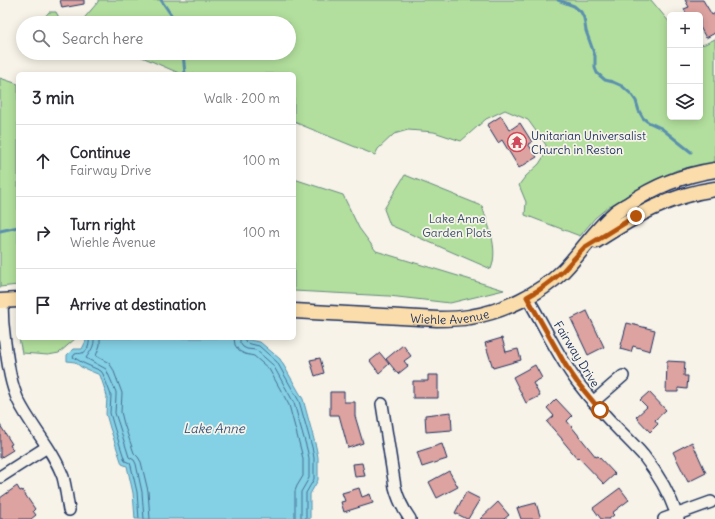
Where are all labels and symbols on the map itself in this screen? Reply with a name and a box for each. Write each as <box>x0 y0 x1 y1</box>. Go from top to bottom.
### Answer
place label: Unitarian Universalist Church in Reston <box>531 128 646 157</box>
temple icon: Unitarian Universalist Church in Reston <box>506 131 528 153</box>
route end <box>627 207 645 225</box>
park label: Lake Anne Garden Plots <box>422 211 492 240</box>
street label: Wiehle Avenue <box>410 306 491 327</box>
street label: Fairway Drive <box>551 318 603 390</box>
route start <box>591 401 609 419</box>
water label: Lake Anne <box>183 420 246 437</box>

